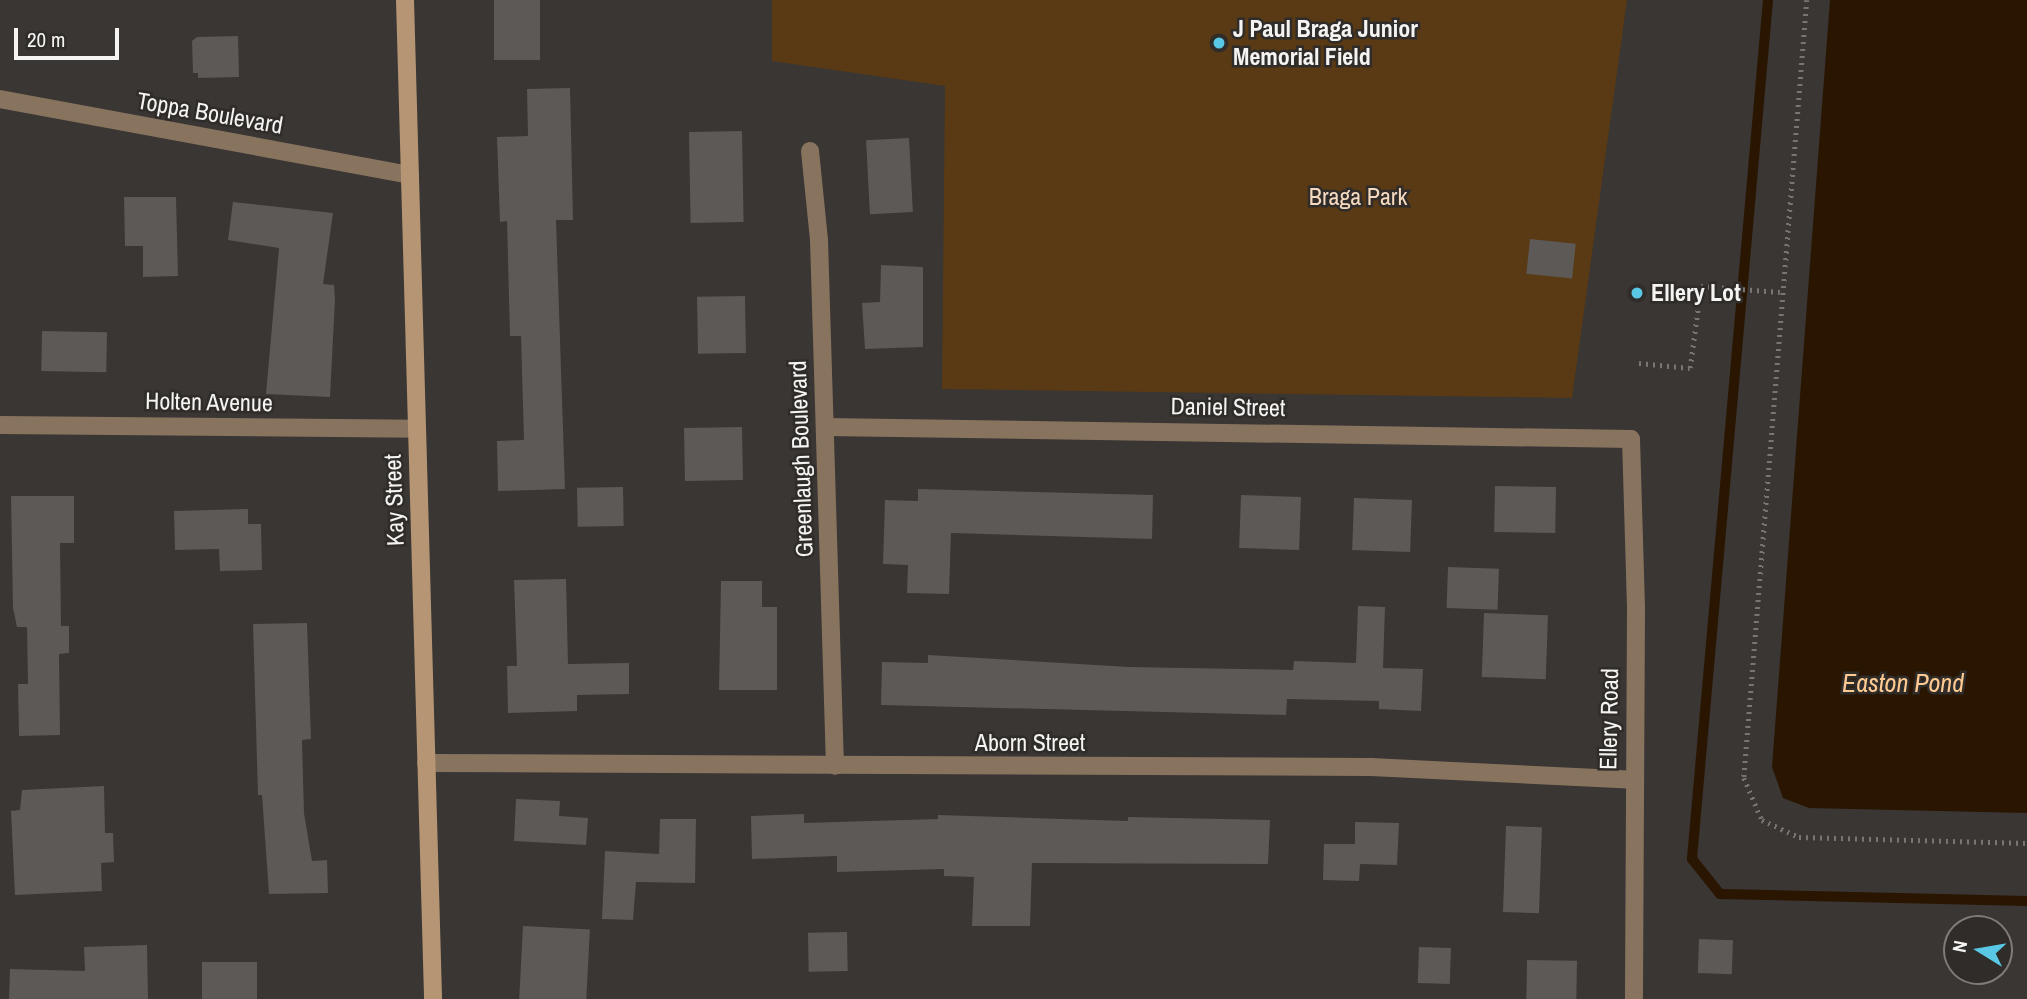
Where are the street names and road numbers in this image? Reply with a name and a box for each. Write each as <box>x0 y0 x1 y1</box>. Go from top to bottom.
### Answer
street label: Toppa Boulevard <box>135 86 285 140</box>
street label: Greenlaugh Boulevard <box>783 360 819 558</box>
street label: Holten Avenue <box>144 386 274 418</box>
street label: Daniel Street <box>1170 392 1286 422</box>
street label: Kay Street <box>378 454 410 546</box>
street label: Ellery Road <box>1594 668 1624 770</box>
street label: Aborn Street <box>975 729 1085 757</box>

